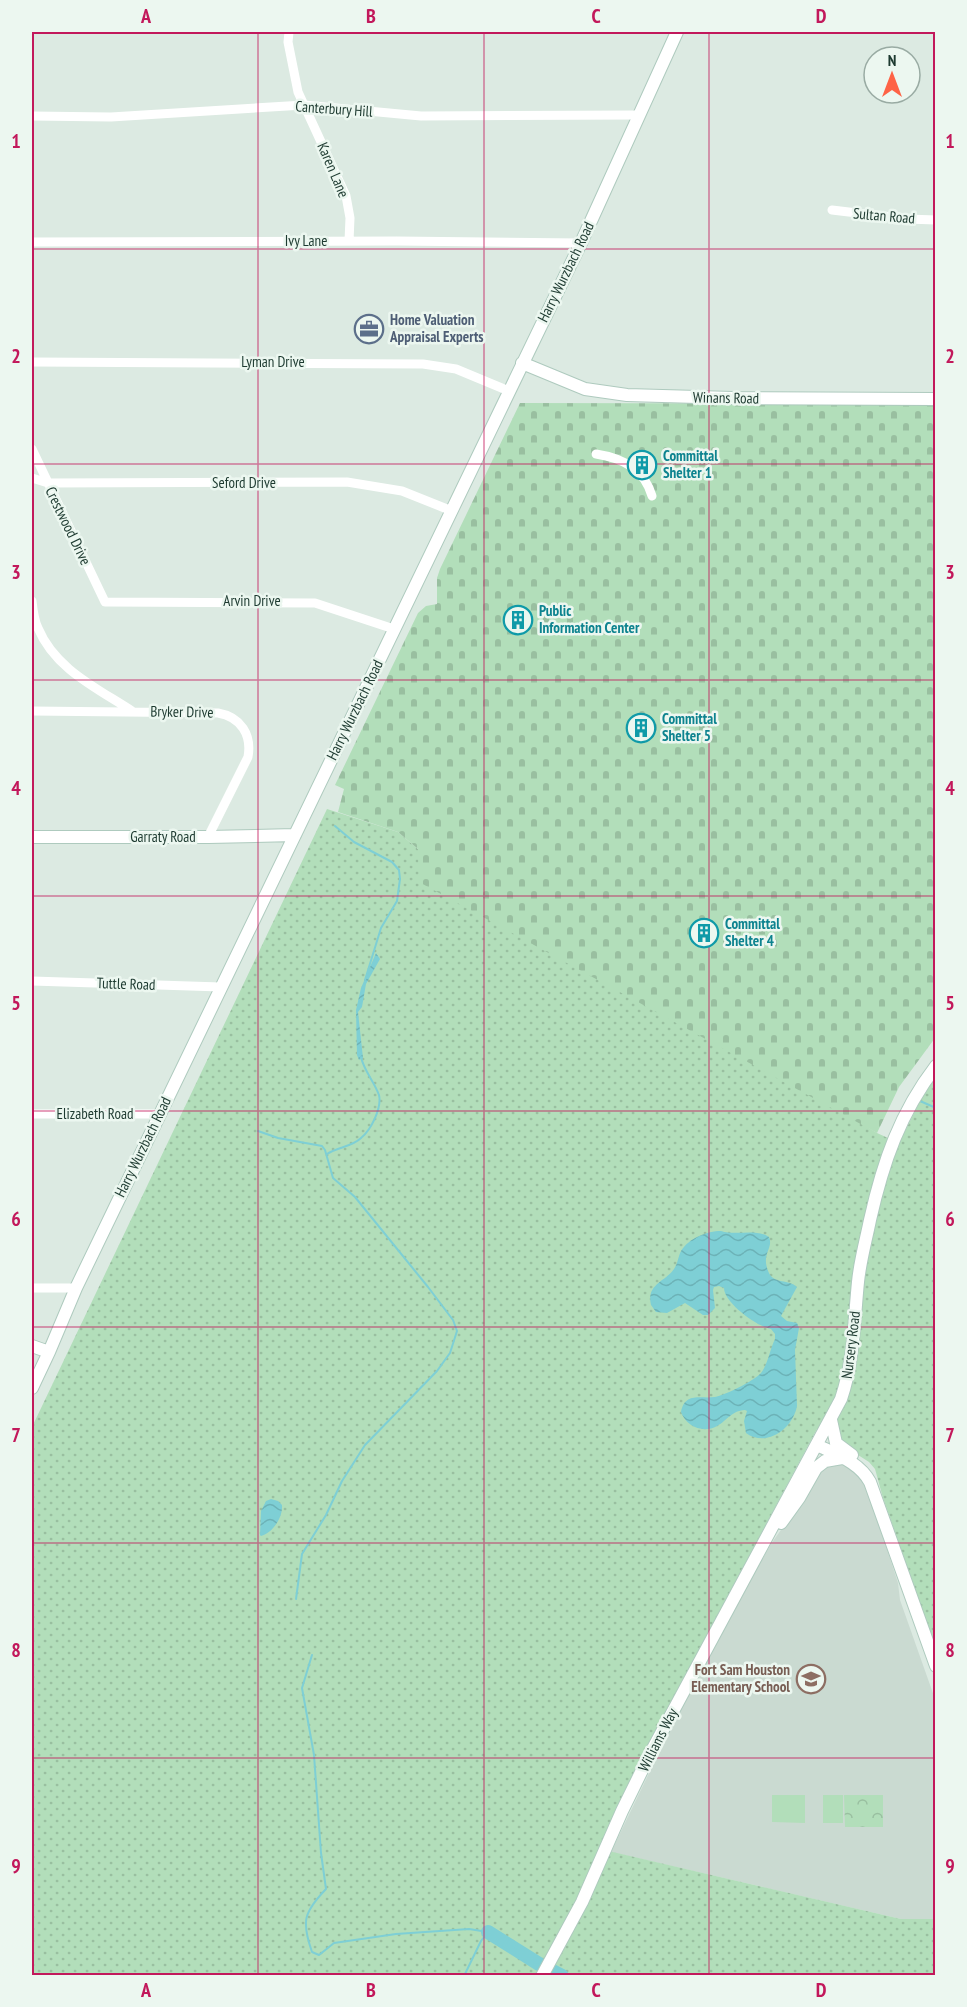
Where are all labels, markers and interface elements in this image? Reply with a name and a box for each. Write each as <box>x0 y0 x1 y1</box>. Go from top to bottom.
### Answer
text: A <box>140 3 152 29</box>
text: B <box>366 3 376 29</box>
text: C <box>591 3 601 29</box>
text: D <box>816 3 827 29</box>
north arrow <box>862 45 922 105</box>
text: N <box>888 50 896 70</box>
street label: Canterbury Hill <box>295 96 374 121</box>
text: 1 <box>11 128 21 154</box>
text: 1 <box>945 128 955 154</box>
street label: Karen Lane <box>313 139 354 200</box>
street label: Sultan Road <box>852 203 916 228</box>
street label: Harry Wurzbach Road <box>533 219 598 325</box>
street label: Ivy Lane <box>285 231 327 250</box>
place label: Home Valuation Appraisal Experts <box>389 310 484 346</box>
office icon: Home Valuation Appraisal Experts <box>353 313 385 345</box>
text: 2 <box>11 343 21 369</box>
text: 2 <box>945 343 955 369</box>
street label: Lyman Drive <box>241 352 305 371</box>
street label: Winans Road <box>693 387 759 408</box>
place label: Committal Shelter 1 <box>663 446 718 482</box>
building icon: Committal Shelter 1 <box>626 449 658 481</box>
street label: Seford Drive <box>212 473 276 492</box>
street label: Crestwood Drive <box>41 484 96 568</box>
text: 3 <box>11 559 21 585</box>
text: 3 <box>945 559 955 585</box>
street label: Arvin Drive <box>223 591 281 610</box>
place label: Public Information Center <box>539 601 640 637</box>
building icon: Public Information Center <box>502 604 534 636</box>
street label: Harry Wurzbach Road <box>322 657 387 763</box>
street label: Bryker Drive <box>150 701 214 722</box>
place label: Committal Shelter 5 <box>662 709 717 745</box>
building icon: Committal Shelter 5 <box>625 712 657 744</box>
text: 4 <box>11 775 21 801</box>
text: 4 <box>945 775 955 801</box>
street label: Garraty Road <box>130 827 196 846</box>
place label: Committal Shelter 4 <box>725 914 780 950</box>
building icon: Committal Shelter 4 <box>688 917 720 949</box>
street label: Tuttle Road <box>96 973 156 994</box>
text: 5 <box>11 990 21 1016</box>
text: 5 <box>945 990 955 1016</box>
street label: Harry Wurzbach Road <box>110 1094 175 1200</box>
street label: Elizabeth Road <box>57 1104 133 1123</box>
text: 6 <box>11 1206 21 1232</box>
text: 6 <box>945 1206 955 1232</box>
street label: Nursery Road <box>837 1310 864 1380</box>
text: 7 <box>11 1422 21 1448</box>
text: 7 <box>945 1422 955 1448</box>
text: 8 <box>11 1637 21 1663</box>
text: 8 <box>945 1637 955 1663</box>
place label: Fort Sam Houston Elementary School <box>691 1660 790 1696</box>
school or university icon: Fort Sam Houston Elementary School <box>795 1663 827 1695</box>
street label: Williams Way <box>634 1705 682 1775</box>
text: 9 <box>11 1853 21 1879</box>
text: 9 <box>945 1853 955 1879</box>
text: A <box>140 1977 152 2003</box>
text: B <box>366 1977 376 2003</box>
text: C <box>591 1977 601 2003</box>
text: D <box>816 1977 827 2003</box>

